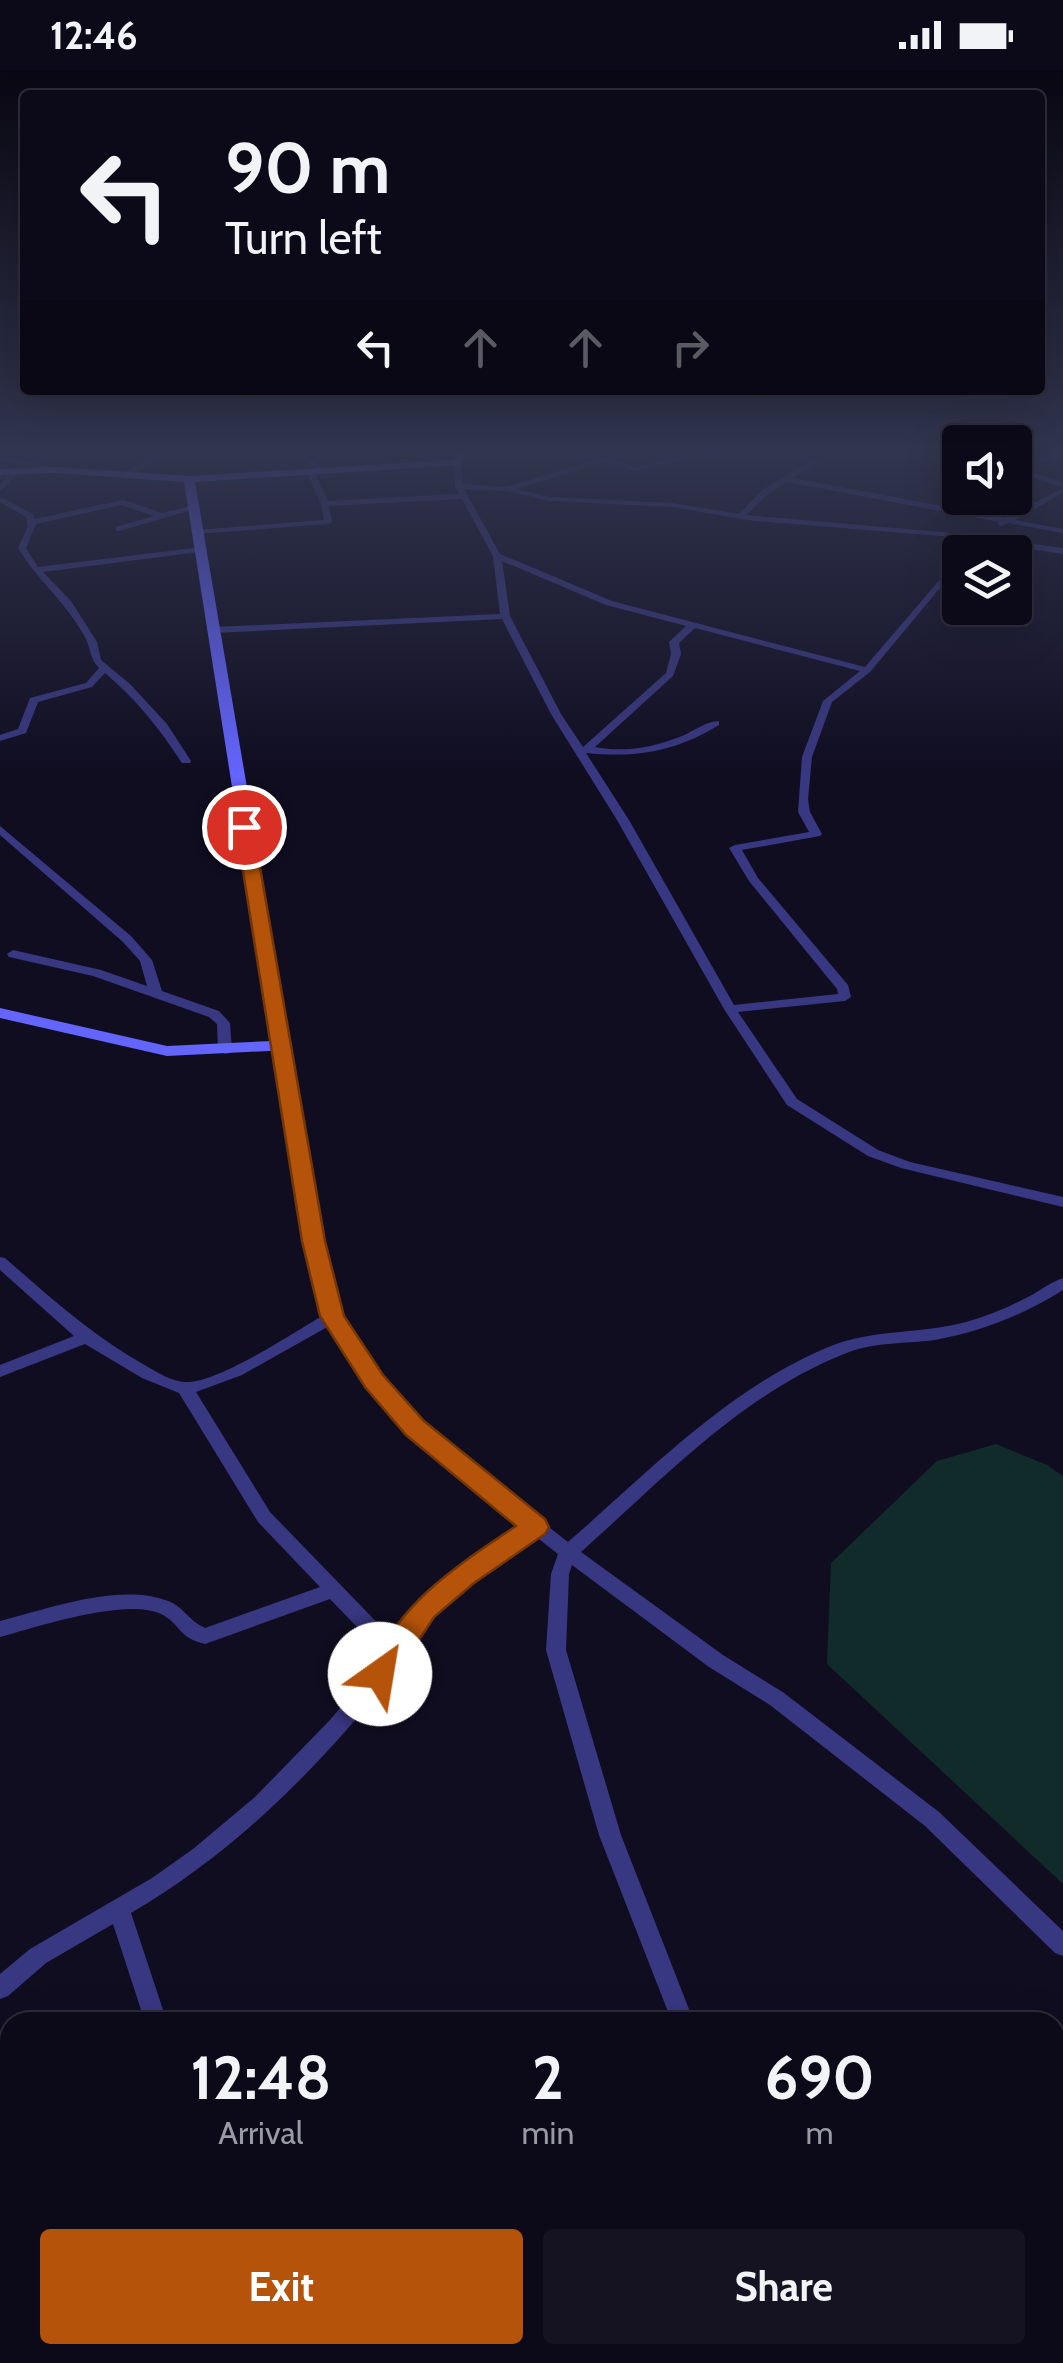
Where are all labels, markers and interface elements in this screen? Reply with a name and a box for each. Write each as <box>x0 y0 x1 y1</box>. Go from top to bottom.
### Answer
text: 12:46 <box>50 12 138 59</box>
text: 90 m <box>225 125 390 211</box>
icon: left <box>60 130 190 260</box>
text: Turn left <box>225 211 382 265</box>
icon: left <box>348 320 403 375</box>
icon: ahead <box>453 320 508 375</box>
icon: ahead <box>558 320 613 375</box>
icon: right <box>663 320 718 375</box>
map controls <box>942 425 1032 625</box>
button: sound <box>942 425 1032 515</box>
button: layers <box>942 535 1032 625</box>
pin <box>202 785 287 870</box>
icon: arrive <box>217 800 272 855</box>
position arrow <box>328 1622 432 1726</box>
text: 12:48 <box>190 2041 331 2114</box>
text: 2 <box>532 2041 564 2114</box>
text: 690 <box>765 2041 875 2114</box>
text: Arrival <box>218 2113 303 2152</box>
text: min <box>522 2113 574 2152</box>
text: m <box>806 2113 834 2152</box>
button: Exit <box>40 2229 523 2344</box>
button: Share <box>543 2229 1025 2344</box>

